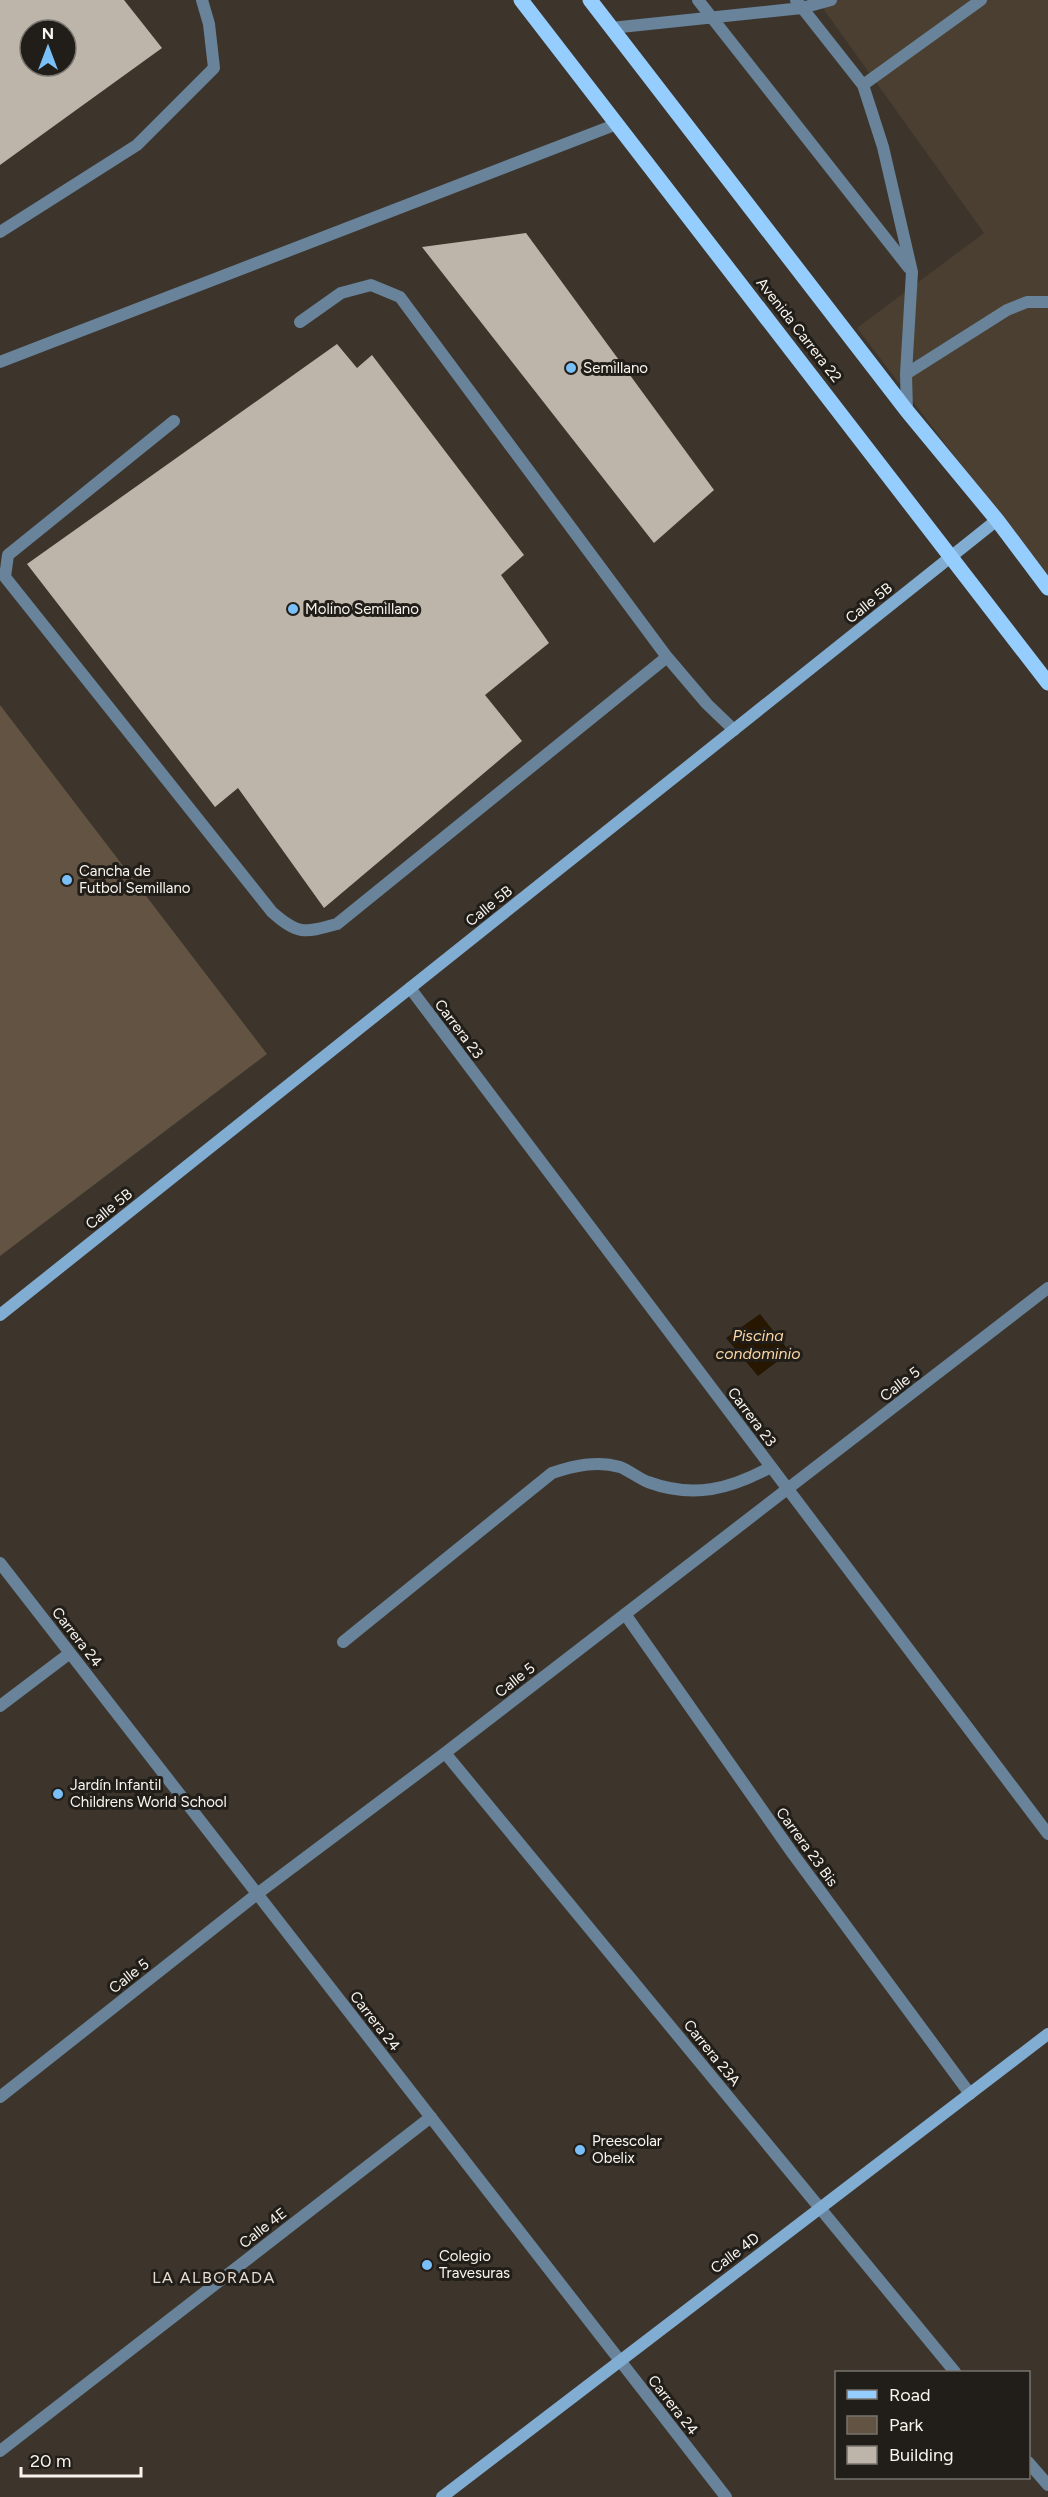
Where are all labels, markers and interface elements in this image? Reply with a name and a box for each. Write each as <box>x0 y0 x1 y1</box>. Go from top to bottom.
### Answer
north arrow <box>18 18 78 78</box>
text: N <box>42 24 54 43</box>
street label: Avenida Carrera 22 <box>753 274 845 386</box>
place label: Semillano <box>583 359 648 377</box>
marker: Semillano <box>564 361 578 375</box>
street label: Calle 5B <box>842 579 896 627</box>
place label: Molino Semillano <box>305 600 419 618</box>
marker: Molino Semillano <box>286 602 300 616</box>
place label: Cancha de Futbol Semillano <box>79 862 191 897</box>
marker: Cancha de Futbol Semillano <box>60 873 74 887</box>
street label: Calle 5B <box>462 882 516 930</box>
street label: Carrera 23 <box>431 996 487 1062</box>
street label: Calle 5B <box>82 1185 136 1233</box>
water label: Piscina condominio <box>716 1326 800 1363</box>
street label: Calle 5 <box>876 1363 924 1405</box>
street label: Carrera 23 <box>724 1384 780 1450</box>
street label: Carrera 24 <box>48 1604 106 1670</box>
street label: Calle 5 <box>491 1659 539 1701</box>
place label: Jardín Infantil Childrens World School <box>70 1776 227 1811</box>
marker: Jardín Infantil Childrens World School <box>51 1787 65 1801</box>
street label: Carrera 23 Bis <box>772 1804 842 1890</box>
street label: Calle 5 <box>105 1955 153 1997</box>
street label: Carrera 24 <box>346 1988 404 2054</box>
street label: Carrera 23A <box>680 2016 744 2090</box>
place label: Preescolar Obelix <box>592 2132 662 2167</box>
marker: Preescolar Obelix <box>573 2143 587 2157</box>
street label: Calle 4E <box>236 2204 290 2252</box>
street label: Calle 4D <box>707 2229 763 2277</box>
place label: Colegio Travesuras <box>439 2247 510 2282</box>
marker: Colegio Travesuras <box>420 2258 434 2272</box>
district label: LA ALBORADA <box>152 2268 276 2287</box>
legend <box>835 2371 1030 2479</box>
street label: Carrera 24 <box>644 2372 702 2438</box>
text: Road <box>889 2384 930 2406</box>
text: Park <box>889 2414 924 2436</box>
scale bar <box>21 2440 141 2478</box>
text: Building <box>889 2444 954 2466</box>
text: 20 m <box>30 2450 71 2472</box>

